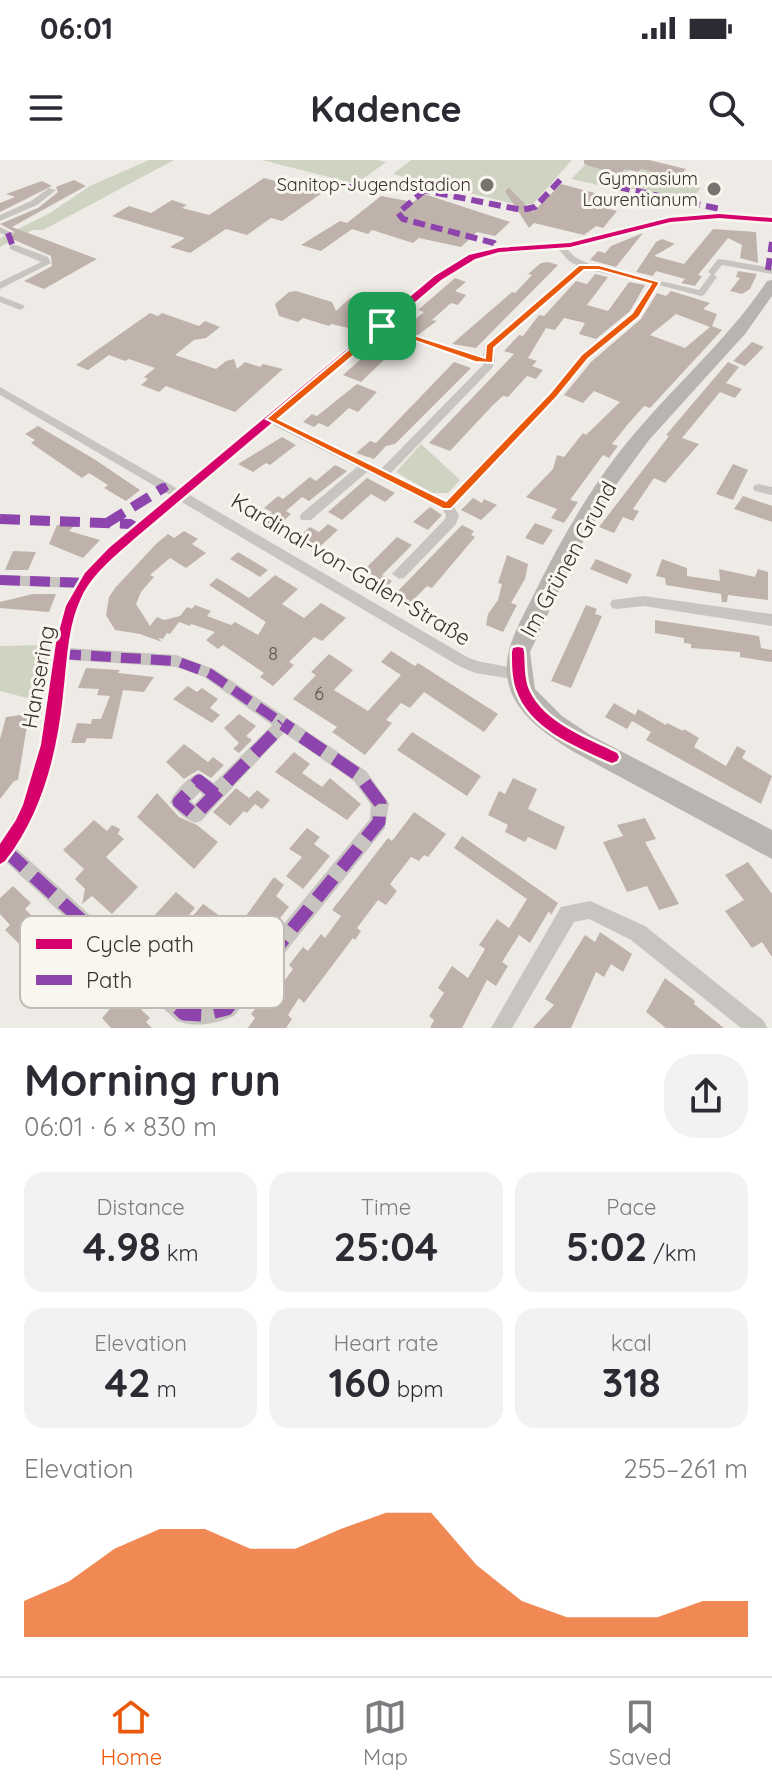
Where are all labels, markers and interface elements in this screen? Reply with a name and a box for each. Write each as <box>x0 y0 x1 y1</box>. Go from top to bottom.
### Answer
text: 06:01 <box>40 9 113 47</box>
icon: menu <box>24 86 68 130</box>
text: Kadence <box>310 86 462 131</box>
icon: search <box>704 86 748 130</box>
place label: Gymnasium Laurentianum <box>582 167 698 211</box>
place label: Sanitop-Jugendstadion <box>277 173 471 196</box>
marker: Sanitop-Jugendstadion <box>478 176 496 194</box>
marker: Gymnasium Laurentianum <box>705 180 723 198</box>
pin <box>348 292 416 360</box>
icon: arrive <box>360 304 404 348</box>
street label: Im Grünen Grund <box>514 476 622 642</box>
street label: Kardinal-von-Galen-Straße <box>226 486 476 652</box>
street label: Hansering <box>15 623 61 731</box>
house number: 8 <box>268 642 278 665</box>
house number: 6 <box>314 682 324 705</box>
legend <box>20 916 284 1008</box>
text: Cycle path <box>86 930 194 958</box>
text: Path <box>86 966 132 994</box>
text: Morning run <box>24 1052 281 1107</box>
button: share <box>664 1054 748 1138</box>
text: 06:01 · 6 × 830 m <box>24 1110 217 1143</box>
text: Distance <box>97 1193 185 1221</box>
text: Time <box>361 1193 411 1221</box>
text: Pace <box>606 1193 656 1221</box>
text: 4.98 <box>83 1221 161 1271</box>
text: 25:04 <box>334 1221 438 1271</box>
text: 5:02 <box>566 1221 647 1271</box>
text: km <box>161 1239 199 1267</box>
text: /km <box>647 1239 697 1267</box>
text: Elevation <box>94 1329 187 1357</box>
text: Heart rate <box>334 1329 438 1357</box>
text: kcal <box>611 1329 652 1357</box>
text: 42 <box>104 1357 151 1407</box>
text: 160 <box>329 1357 391 1407</box>
text: 318 <box>602 1357 661 1407</box>
text: m <box>151 1375 177 1403</box>
text: bpm <box>391 1375 443 1403</box>
text: Elevation <box>24 1452 134 1485</box>
text: 255–261 m <box>623 1452 748 1485</box>
tab: Home <box>100 1695 162 1771</box>
tab: Map <box>363 1695 408 1771</box>
tab: Saved <box>609 1695 672 1771</box>

